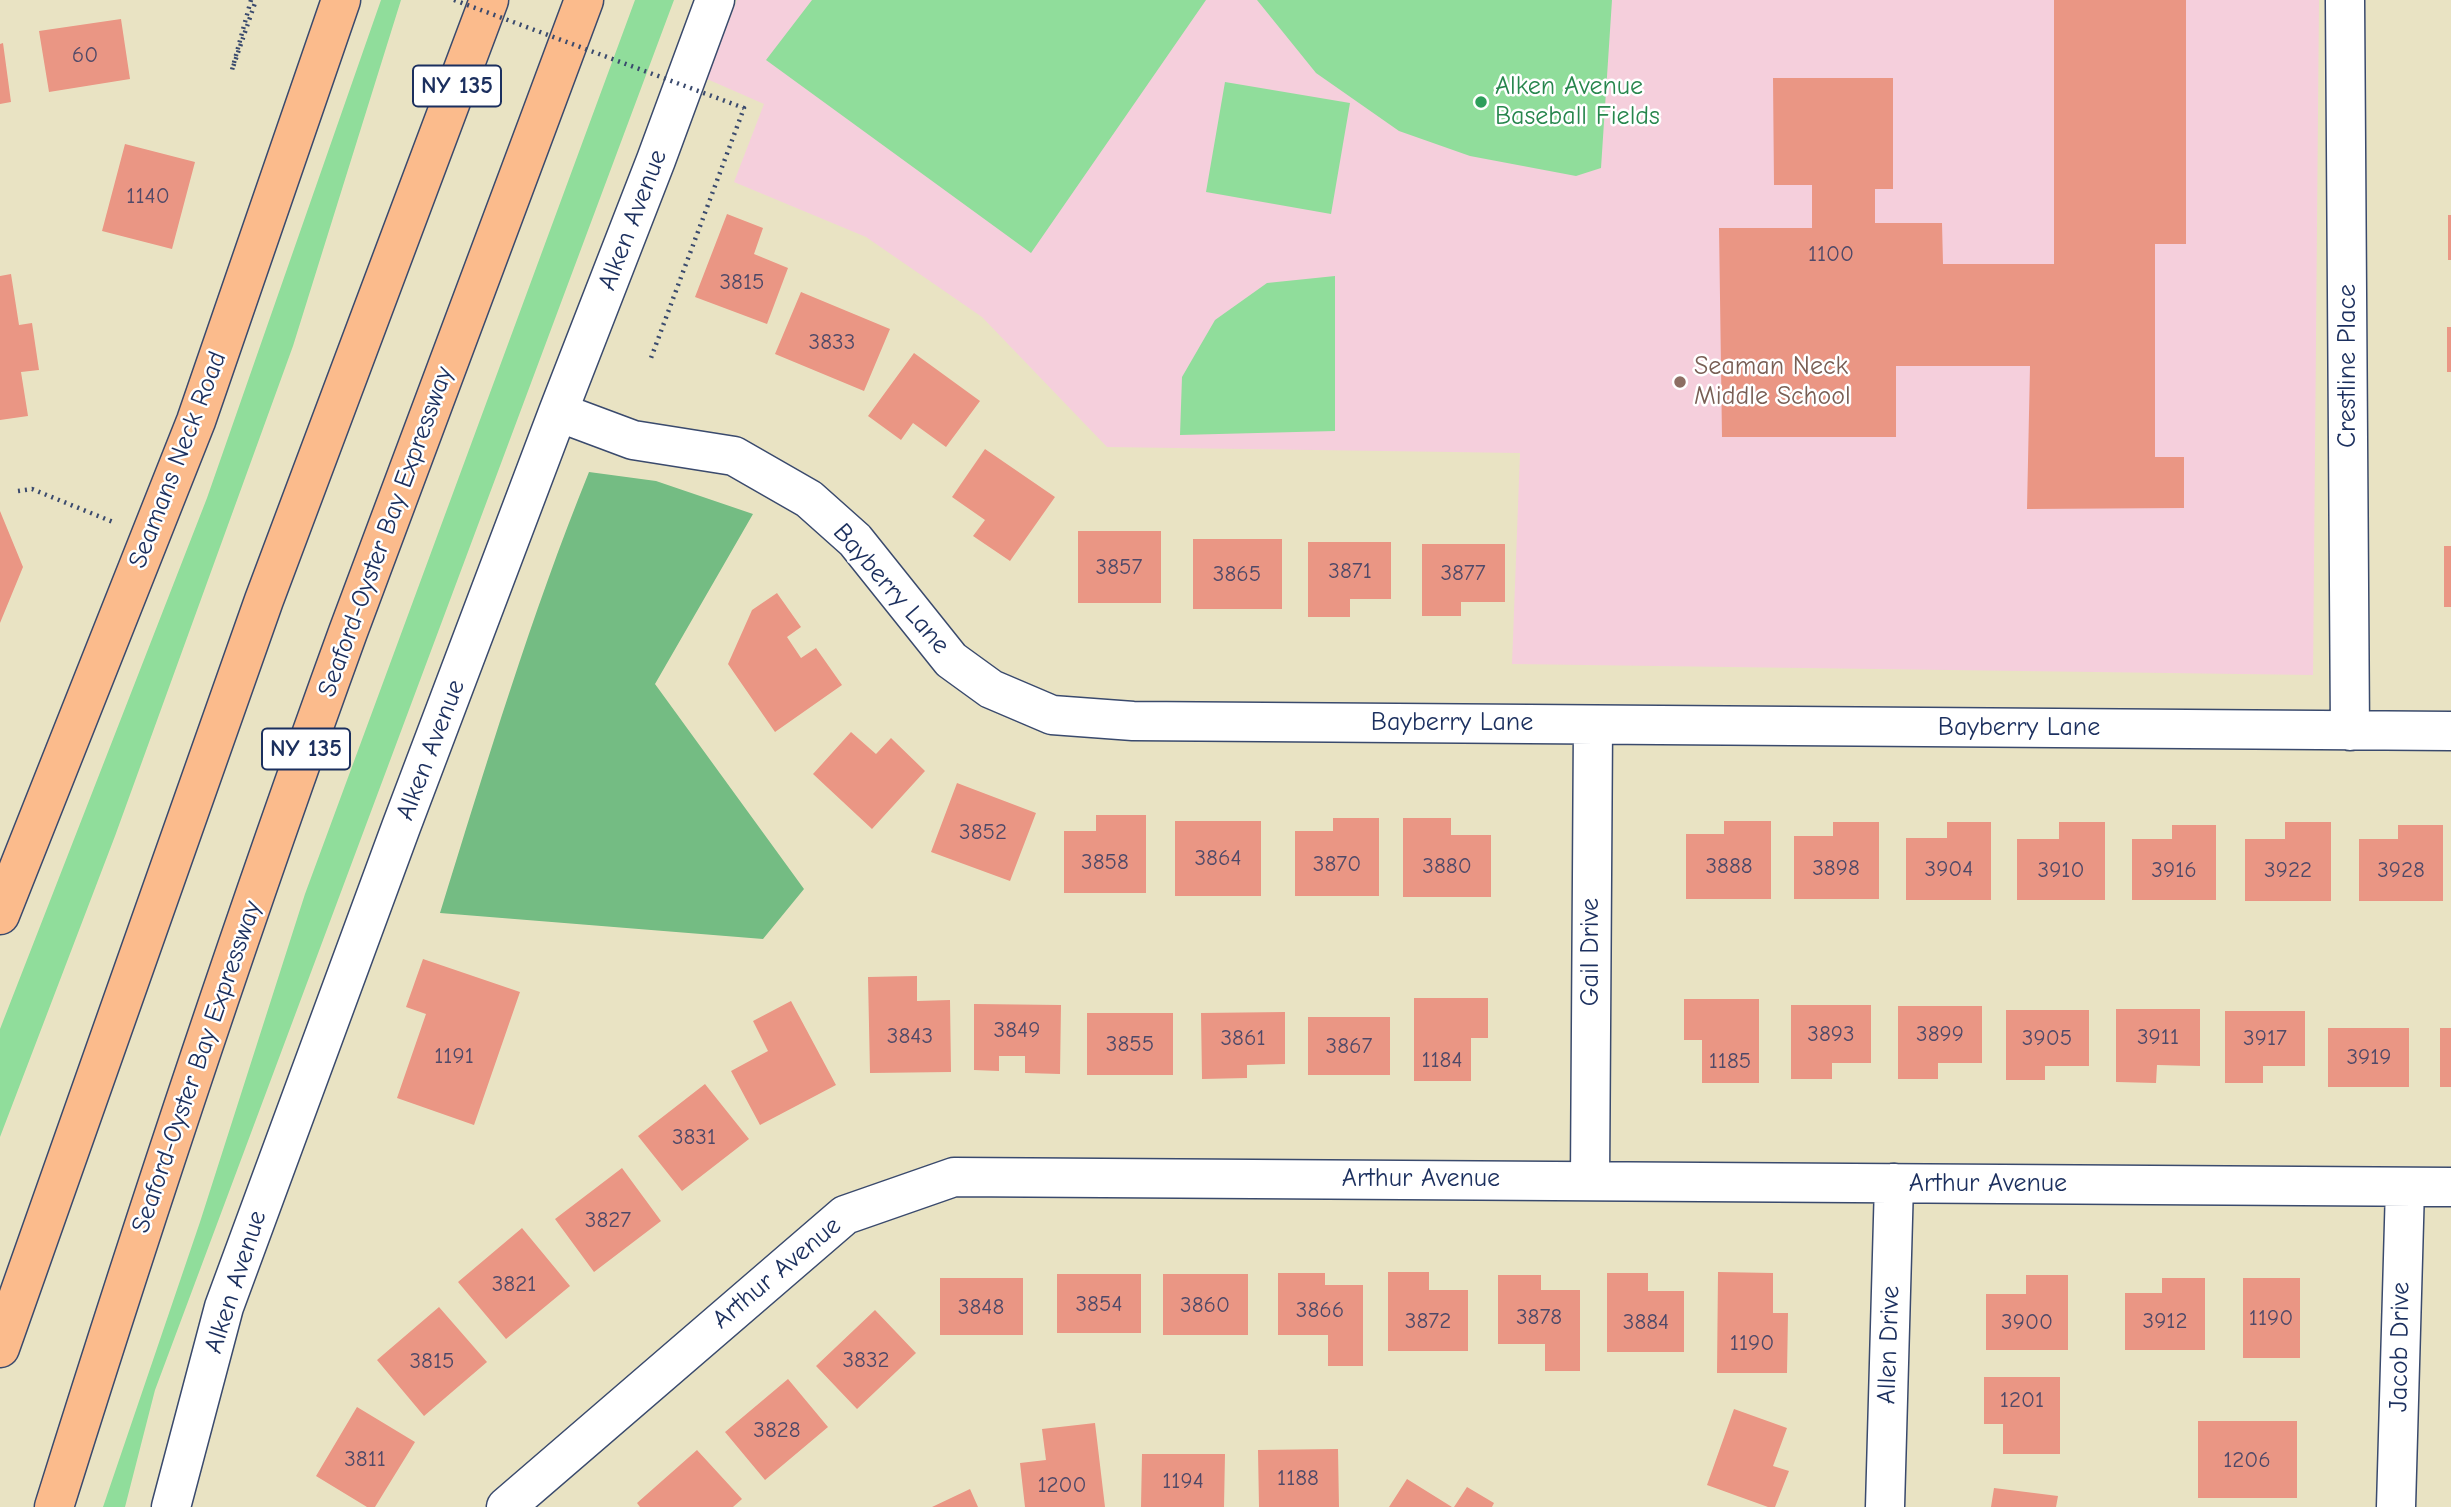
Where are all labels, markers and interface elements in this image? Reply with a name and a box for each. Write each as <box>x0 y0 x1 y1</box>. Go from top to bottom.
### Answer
house number: 60 <box>72 41 98 69</box>
road number: NY 135 <box>413 66 501 106</box>
place label: Alken Avenue Baseball Fields <box>1495 71 1660 132</box>
marker: Alken Avenue Baseball Fields <box>1473 94 1489 110</box>
street label: Alken Avenue <box>592 145 674 295</box>
house number: 1140 <box>126 182 170 210</box>
house number: 1100 <box>1808 240 1854 268</box>
house number: 3815 <box>719 268 765 296</box>
street label: Crestline Place <box>2332 284 2364 448</box>
house number: 3833 <box>809 328 855 356</box>
street label: Seamans Neck Road <box>122 347 234 573</box>
place label: Seaman Neck Middle School <box>1694 351 1851 412</box>
street label: Seaford-Oyster Bay Expressway <box>312 363 460 701</box>
marker: Seaman Neck Middle School <box>1672 374 1688 390</box>
street label: Bayberry Lane <box>826 517 956 661</box>
house number: 3857 <box>1096 553 1142 581</box>
house number: 3871 <box>1328 557 1372 585</box>
house number: 3877 <box>1440 559 1486 587</box>
house number: 3865 <box>1213 560 1261 588</box>
street label: Alken Avenue <box>390 675 472 825</box>
street label: Bayberry Lane <box>1371 707 1533 739</box>
street label: Bayberry Lane <box>1938 712 2100 744</box>
road number: NY 135 <box>262 728 350 770</box>
house number: 3852 <box>959 818 1007 846</box>
house number: 3864 <box>1194 844 1242 872</box>
house number: 3858 <box>1081 848 1129 876</box>
house number: 3870 <box>1313 850 1361 878</box>
house number: 3880 <box>1422 852 1472 880</box>
house number: 3888 <box>1705 852 1753 880</box>
house number: 3898 <box>1812 854 1860 882</box>
house number: 3904 <box>1925 855 1973 883</box>
house number: 3910 <box>2038 856 2084 884</box>
house number: 3916 <box>2151 856 2197 884</box>
house number: 3922 <box>2264 856 2312 884</box>
house number: 3928 <box>2377 856 2425 884</box>
street label: Seaford-Oyster Bay Expressway <box>125 897 269 1237</box>
street label: Gail Drive <box>1575 898 1607 1006</box>
house number: 3849 <box>994 1016 1040 1044</box>
house number: 3893 <box>1807 1020 1855 1048</box>
house number: 3899 <box>1916 1020 1964 1048</box>
house number: 3843 <box>887 1022 933 1050</box>
house number: 3911 <box>2137 1023 2179 1051</box>
house number: 3861 <box>1220 1024 1266 1052</box>
house number: 3905 <box>2022 1024 2072 1052</box>
house number: 3917 <box>2243 1024 2287 1052</box>
house number: 3855 <box>1106 1030 1154 1058</box>
house number: 3867 <box>1326 1032 1372 1060</box>
house number: 1191 <box>434 1042 474 1070</box>
house number: 3919 <box>2346 1043 2392 1071</box>
house number: 1184 <box>1421 1046 1463 1074</box>
house number: 1185 <box>1709 1047 1751 1075</box>
house number: 3831 <box>672 1123 716 1151</box>
street label: Arthur Avenue <box>1342 1163 1500 1195</box>
street label: Arthur Avenue <box>1909 1168 2067 1200</box>
house number: 3827 <box>585 1206 631 1234</box>
street label: Alken Avenue <box>198 1207 274 1357</box>
street label: Arthur Avenue <box>706 1210 848 1336</box>
house number: 3821 <box>492 1270 536 1298</box>
street label: Jacob Drive <box>2383 1282 2417 1412</box>
street label: Allen Drive <box>1871 1285 1907 1405</box>
house number: 3854 <box>1075 1290 1123 1318</box>
house number: 3860 <box>1180 1291 1230 1319</box>
house number: 3848 <box>958 1293 1004 1321</box>
house number: 3866 <box>1296 1296 1344 1324</box>
house number: 3878 <box>1516 1303 1562 1331</box>
house number: 1190 <box>2249 1304 2293 1332</box>
house number: 3872 <box>1405 1307 1451 1335</box>
house number: 3912 <box>2143 1307 2187 1335</box>
house number: 3884 <box>1623 1308 1669 1336</box>
house number: 3900 <box>2001 1308 2053 1336</box>
house number: 1190 <box>1730 1329 1774 1357</box>
house number: 3832 <box>842 1346 890 1374</box>
house number: 3815 <box>409 1347 455 1375</box>
house number: 1201 <box>2000 1386 2044 1414</box>
house number: 3828 <box>753 1416 801 1444</box>
house number: 3811 <box>344 1445 386 1473</box>
house number: 1206 <box>2223 1446 2271 1474</box>
house number: 1188 <box>1277 1464 1319 1492</box>
house number: 1194 <box>1162 1467 1204 1495</box>
house number: 1200 <box>1037 1471 1087 1499</box>

